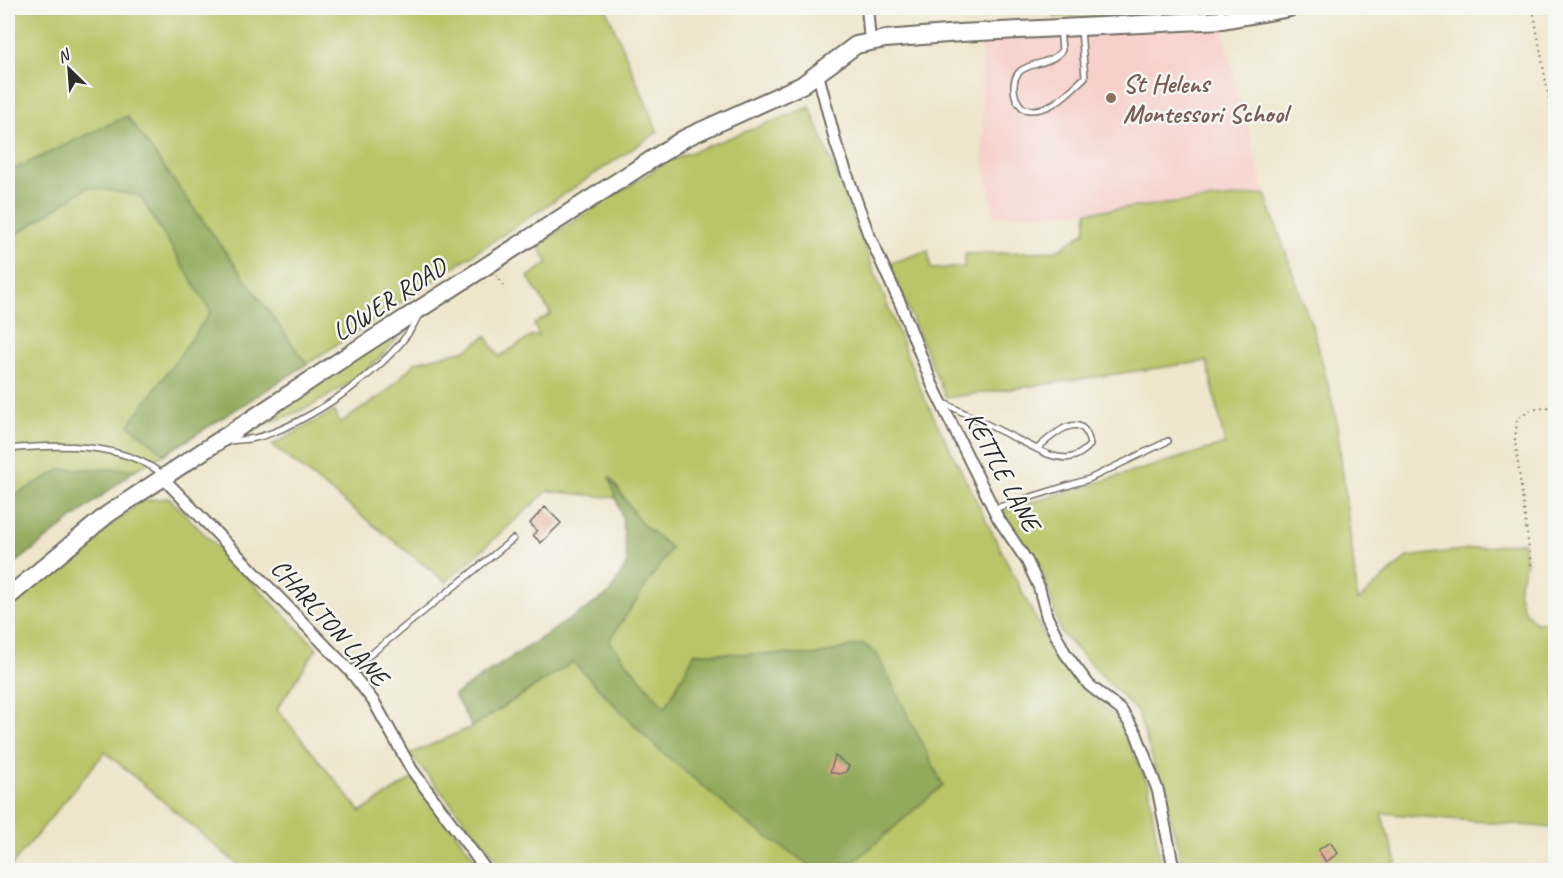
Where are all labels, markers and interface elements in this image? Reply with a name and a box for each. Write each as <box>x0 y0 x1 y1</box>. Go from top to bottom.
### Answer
north arrow <box>39 39 99 99</box>
text: N <box>54 44 75 67</box>
place label: St Helens Montessori School <box>1123 67 1292 130</box>
marker: St Helens Montessori School <box>1104 91 1118 105</box>
street label: LOWER ROAD <box>326 249 454 349</box>
street label: KETTLE LANE <box>957 406 1049 540</box>
street label: CHARLTON LANE <box>264 552 398 695</box>

